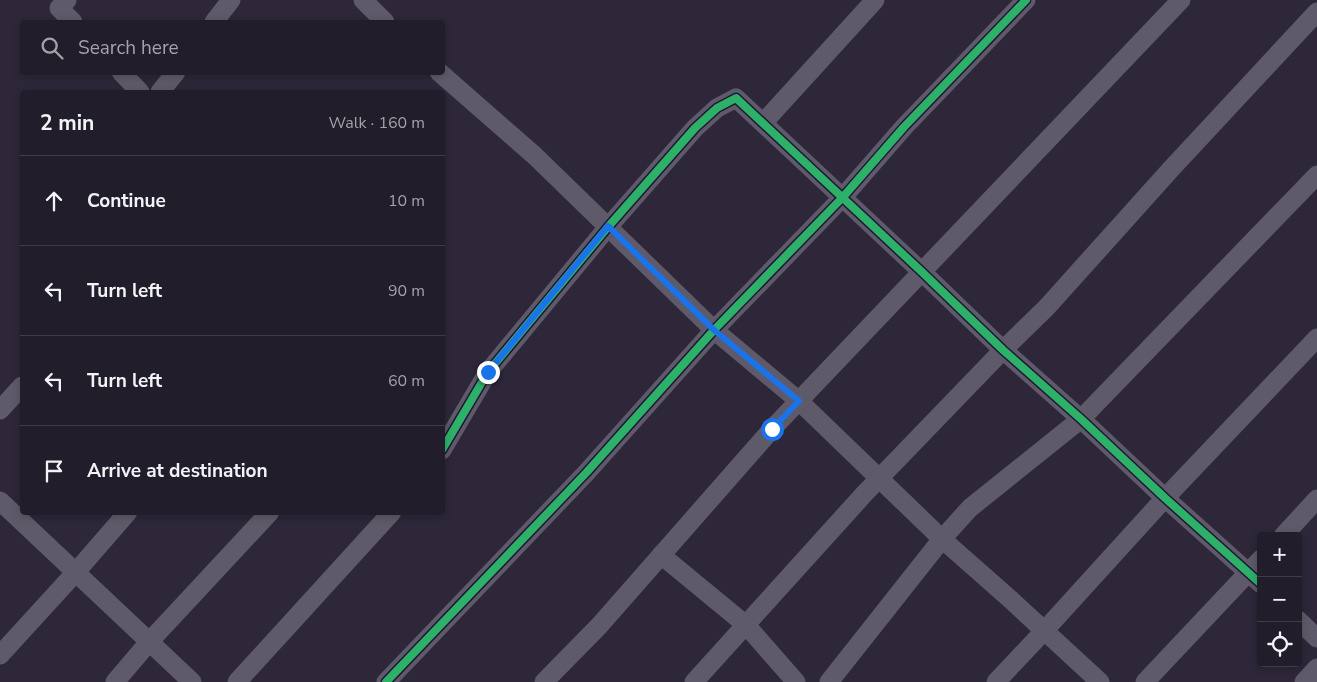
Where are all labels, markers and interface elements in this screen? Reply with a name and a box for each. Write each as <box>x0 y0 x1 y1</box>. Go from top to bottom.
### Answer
search box <box>20 20 445 75</box>
icon: search <box>38 34 66 62</box>
text: Search here <box>78 35 179 61</box>
text: 2 min <box>40 109 94 137</box>
text: Walk · 160 m <box>329 112 425 134</box>
icon: ahead <box>40 187 68 215</box>
text: Continue <box>87 188 166 214</box>
text: 10 m <box>388 190 425 212</box>
icon: left <box>40 277 68 305</box>
text: Turn left <box>87 278 162 304</box>
text: 90 m <box>388 280 425 302</box>
route end <box>477 361 500 384</box>
icon: left <box>40 367 68 395</box>
text: Turn left <box>87 368 162 394</box>
text: 60 m <box>388 370 425 392</box>
route start <box>761 418 784 441</box>
icon: arrive <box>40 457 68 485</box>
text: Arrive at destination <box>87 458 268 484</box>
map controls <box>1257 532 1302 667</box>
button: + <box>1257 532 1302 577</box>
button: − <box>1257 577 1302 622</box>
button: locate <box>1257 622 1302 667</box>

